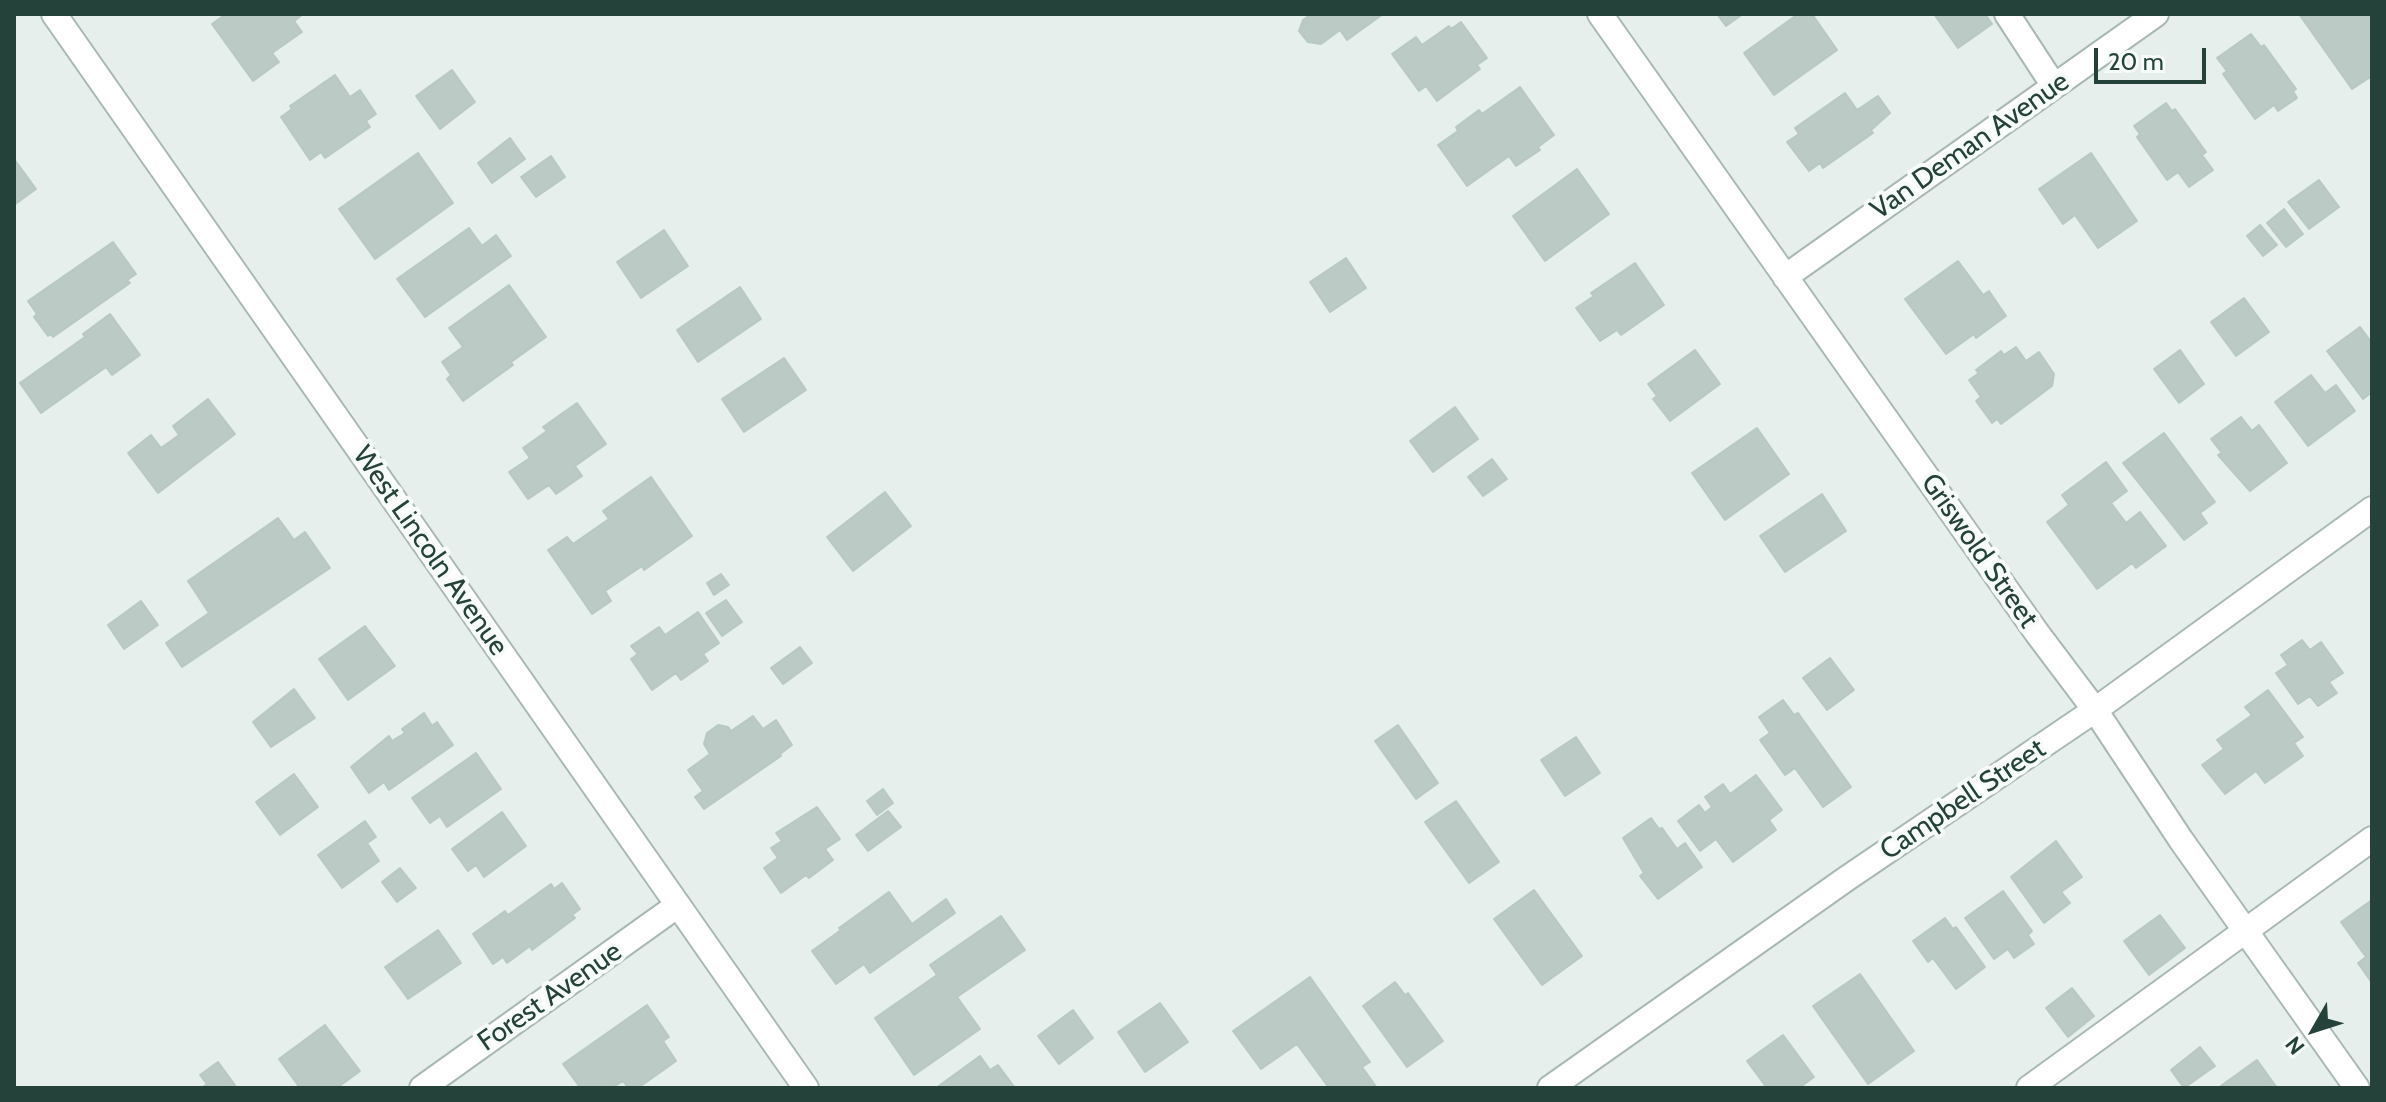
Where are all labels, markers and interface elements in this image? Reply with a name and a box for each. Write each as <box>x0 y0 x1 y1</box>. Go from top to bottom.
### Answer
scale bar <box>2098 32 2210 82</box>
text: 20 m <box>2108 47 2164 76</box>
street label: Van Deman Avenue <box>1864 65 2076 227</box>
street label: West Lincoln Avenue <box>345 440 515 662</box>
street label: Griswold Street <box>1913 467 2045 635</box>
street label: Campbell Street <box>1874 732 2052 868</box>
street label: Forest Avenue <box>472 935 628 1059</box>
north arrow <box>2274 990 2354 1070</box>
text: N <box>2280 1031 2310 1060</box>

